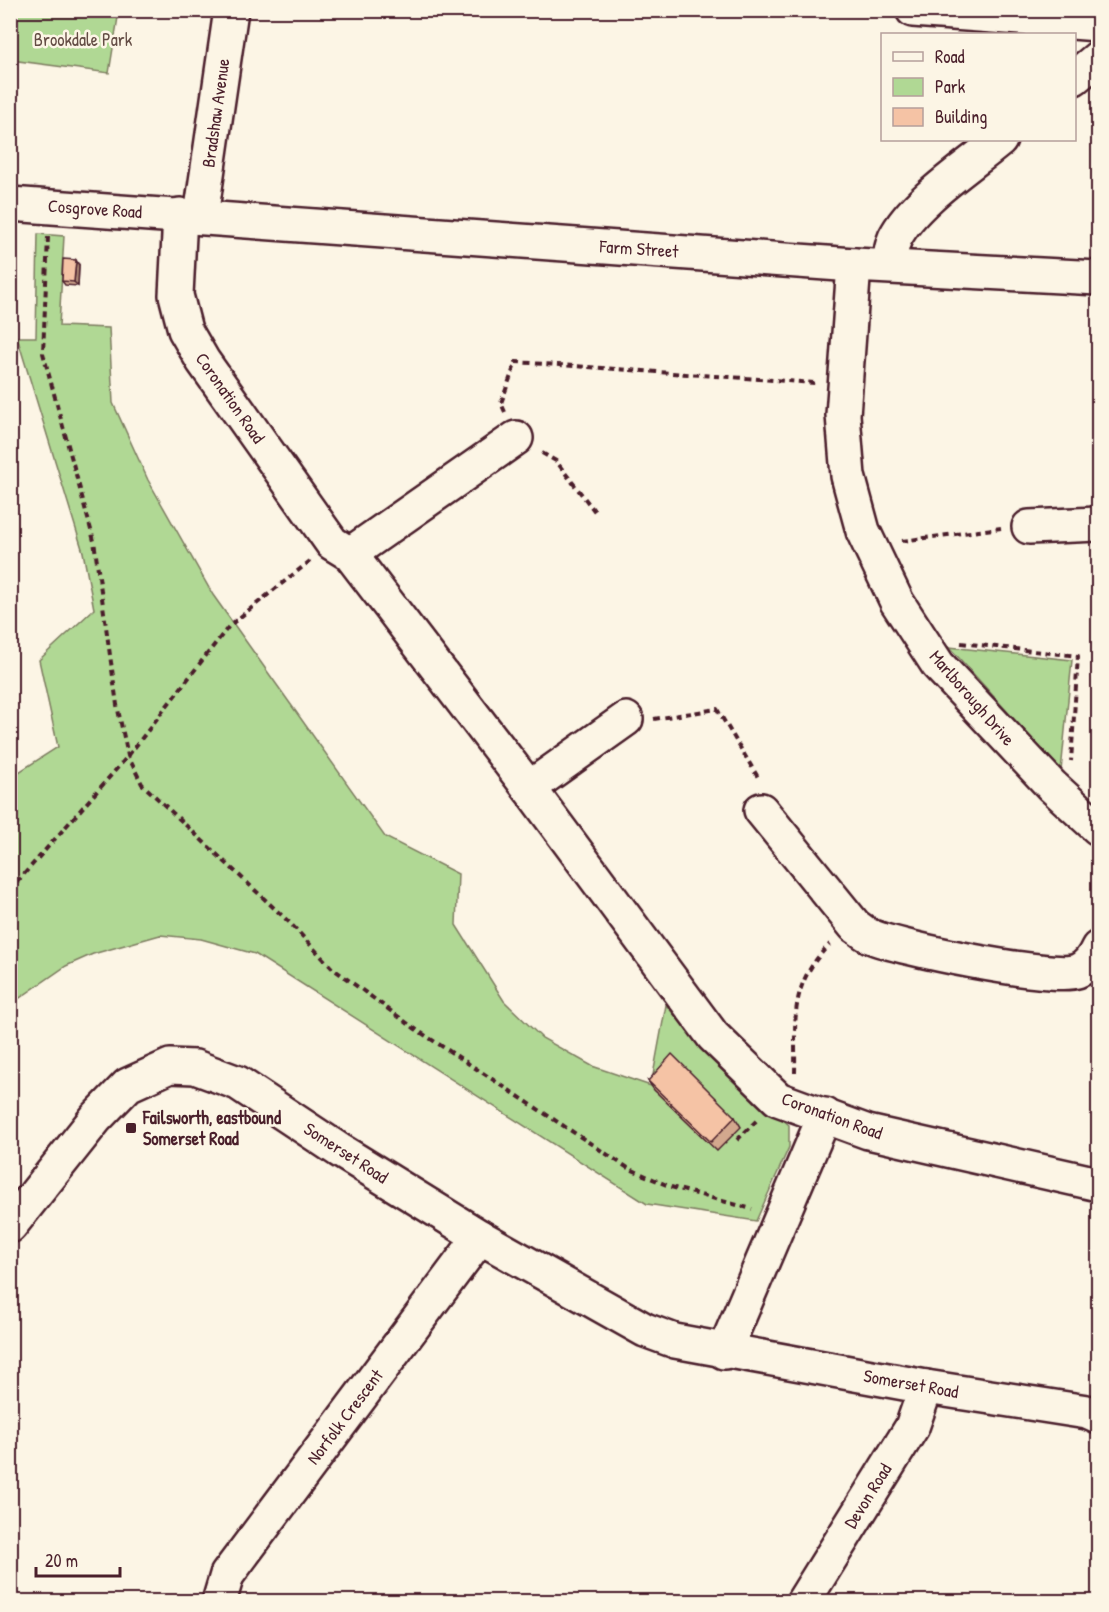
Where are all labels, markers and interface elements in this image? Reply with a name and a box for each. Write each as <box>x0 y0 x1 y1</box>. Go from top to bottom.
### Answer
park label: Brookdale Park <box>34 27 133 52</box>
legend <box>881 33 1076 141</box>
text: Road <box>935 44 965 69</box>
street label: Bradshaw Avenue <box>195 57 236 169</box>
text: Park <box>935 74 966 99</box>
text: Building <box>935 104 987 129</box>
street label: Cosgrove Road <box>47 193 143 224</box>
street label: Farm Street <box>598 233 680 264</box>
street label: Coronation Road <box>190 347 271 448</box>
street label: Marlborough Drive <box>924 645 1021 751</box>
street label: Coronation Road <box>778 1086 886 1145</box>
place label: Failsworth, eastbound Somerset Road <box>142 1105 281 1151</box>
street label: Somerset Road <box>299 1116 393 1189</box>
marker: Failsworth, eastbound Somerset Road <box>124 1121 138 1135</box>
street label: Norfolk Crescent <box>301 1363 389 1469</box>
street label: Somerset Road <box>862 1363 960 1404</box>
street label: Devon Road <box>838 1459 897 1533</box>
scale bar <box>36 1540 120 1578</box>
text: 20 m <box>45 1548 78 1573</box>

